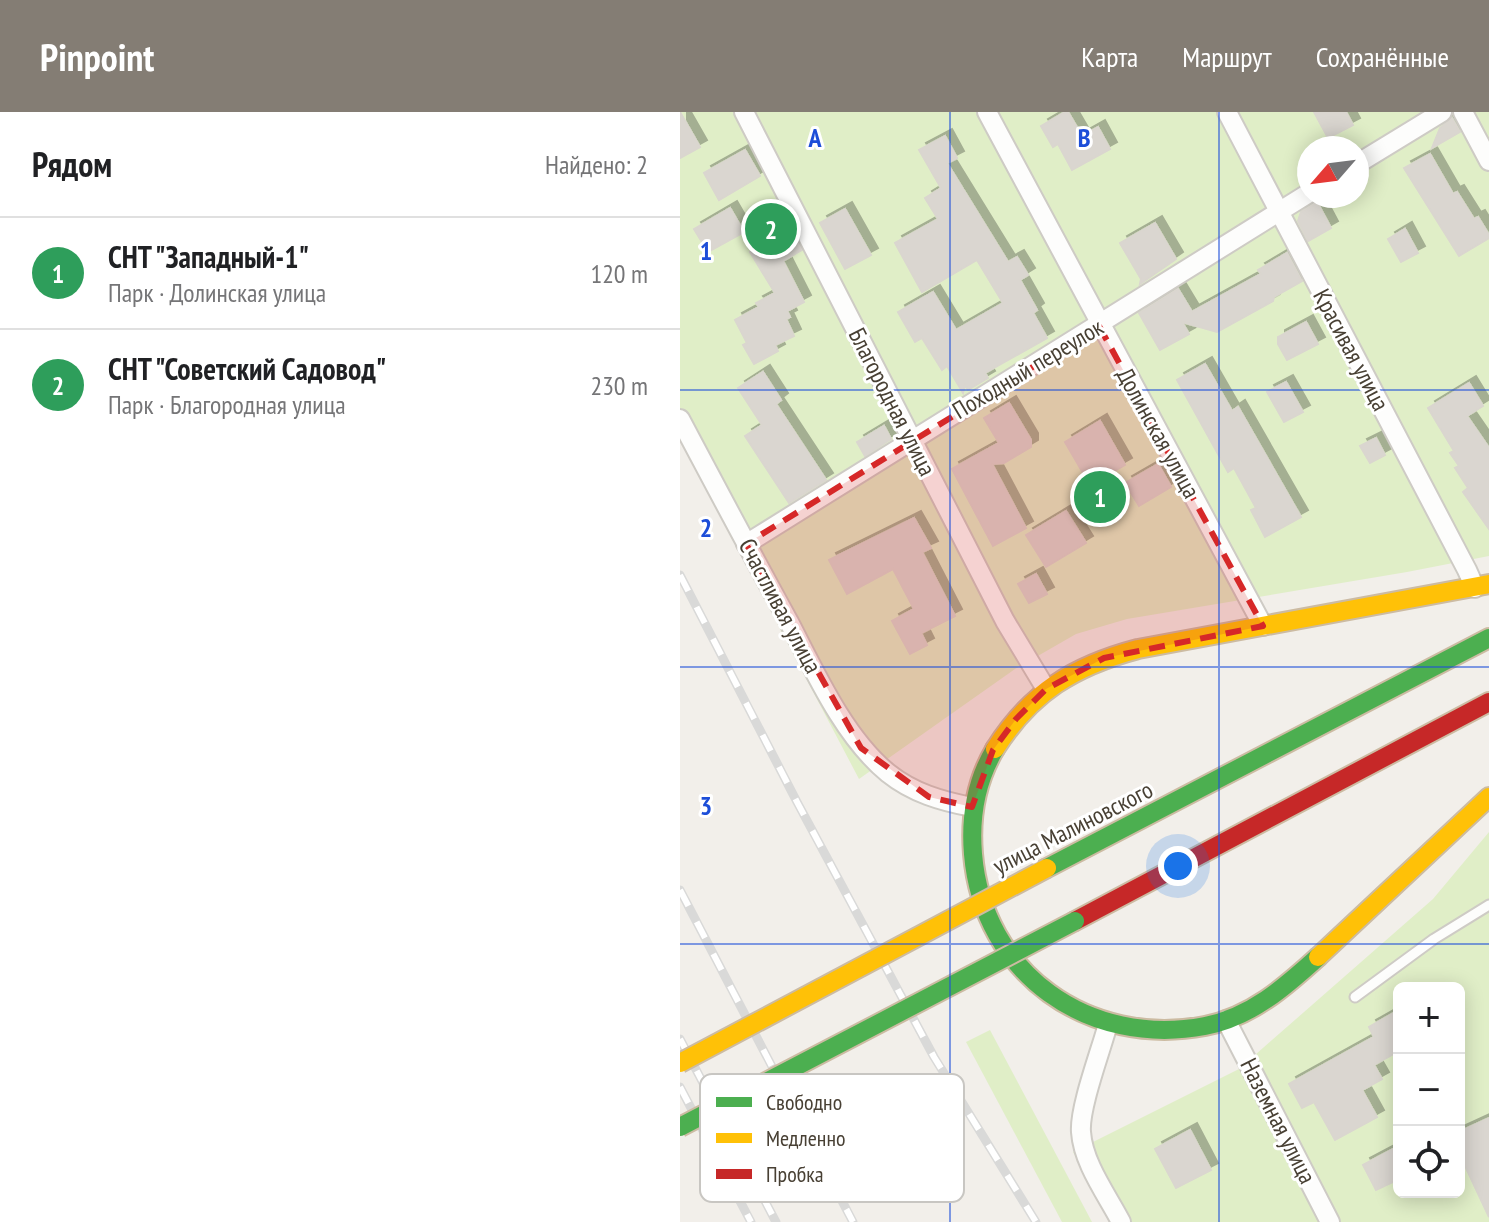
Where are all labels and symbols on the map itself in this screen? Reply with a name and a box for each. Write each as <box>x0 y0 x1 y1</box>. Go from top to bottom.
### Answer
text: A <box>807 121 822 154</box>
text: B <box>1078 121 1091 154</box>
north arrow <box>1297 136 1369 208</box>
pin: 2 <box>745 199 797 259</box>
text: 1 <box>700 234 712 267</box>
street label: Красивая улица <box>1306 283 1397 416</box>
street label: Походный переулок <box>947 311 1109 426</box>
street label: Благородная улица <box>842 323 943 481</box>
street label: Долинская улица <box>1110 362 1207 504</box>
pin: 1 <box>1074 467 1126 527</box>
text: 2 <box>700 511 712 544</box>
street label: Счастливая улица <box>732 533 829 679</box>
street label: улица Малиновского <box>988 774 1158 881</box>
text: 3 <box>700 789 712 822</box>
your location <box>1158 846 1198 886</box>
street label: Наземная улица <box>1234 1053 1323 1189</box>
legend <box>700 1074 964 1202</box>
text: Свободно <box>766 1088 842 1116</box>
text: Медленно <box>766 1124 845 1152</box>
text: Пробка <box>766 1160 823 1188</box>

